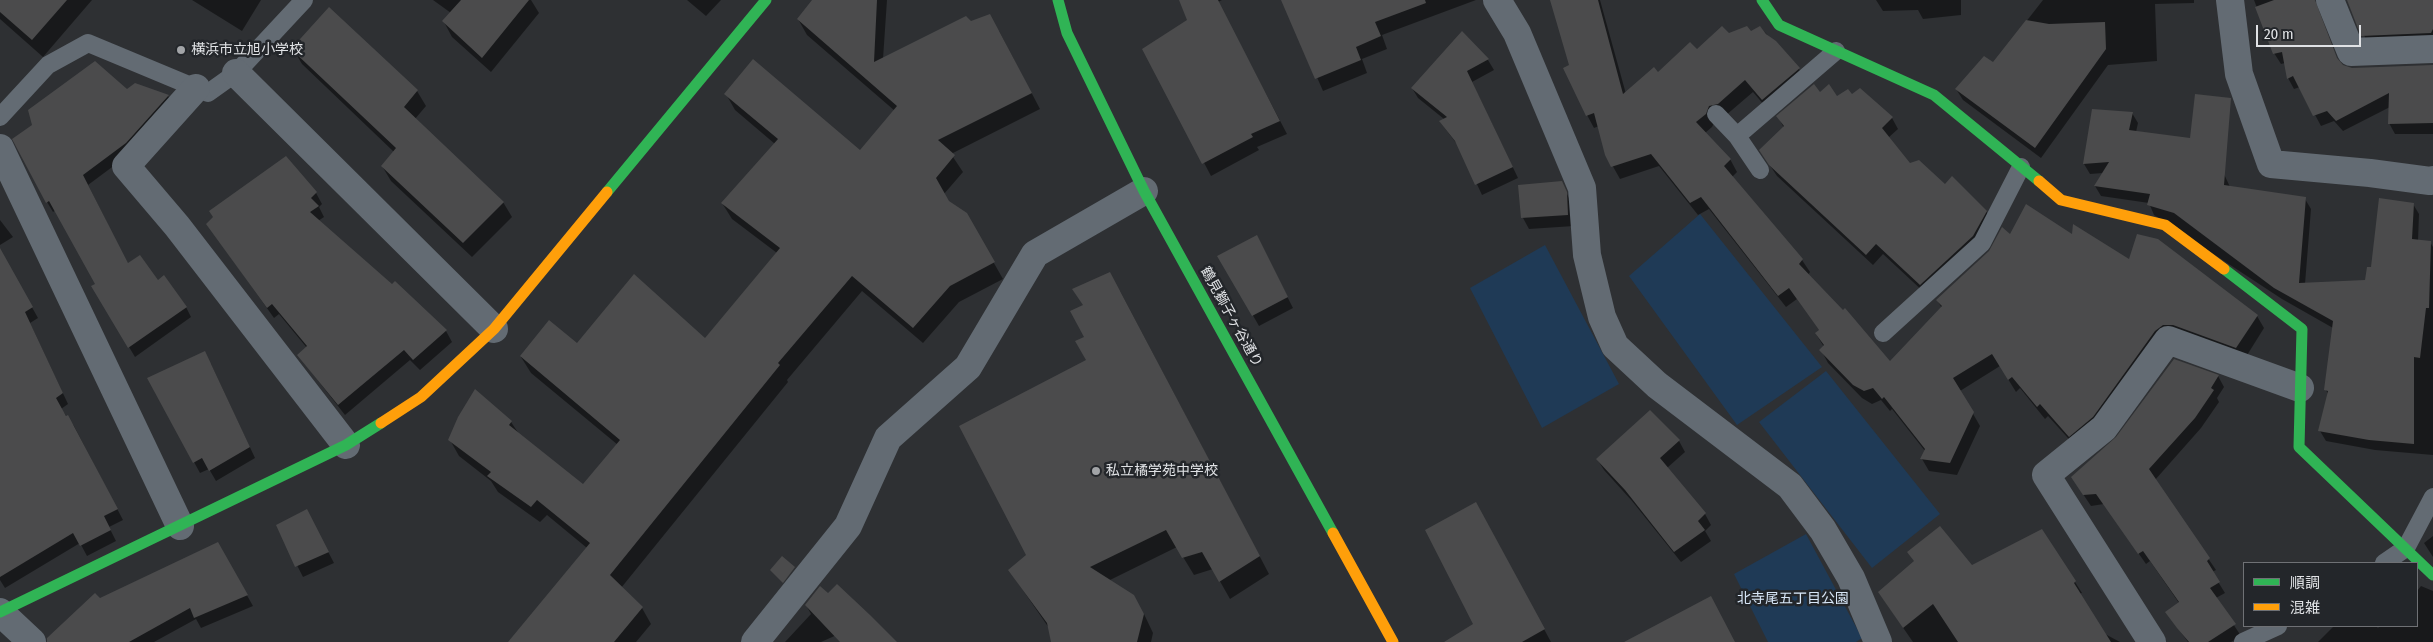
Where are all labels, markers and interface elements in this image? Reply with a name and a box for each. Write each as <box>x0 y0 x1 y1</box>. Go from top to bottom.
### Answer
scale bar <box>2258 15 2363 47</box>
text: 20 m <box>2264 25 2294 43</box>
place label: 横浜市立旭小学校 <box>191 42 303 58</box>
marker: 横浜市立旭小学校 <box>175 44 187 56</box>
street label: 鶴見獅子ヶ谷通り <box>1197 264 1265 370</box>
place label: 私立橘学苑中学校 <box>1106 463 1218 479</box>
marker: 私立橘学苑中学校 <box>1090 465 1102 477</box>
legend <box>2243 562 2418 627</box>
text: 順調 <box>2290 574 2320 592</box>
park label: 北寺尾五丁目公園 <box>1737 591 1849 607</box>
text: 混雑 <box>2290 599 2320 617</box>

